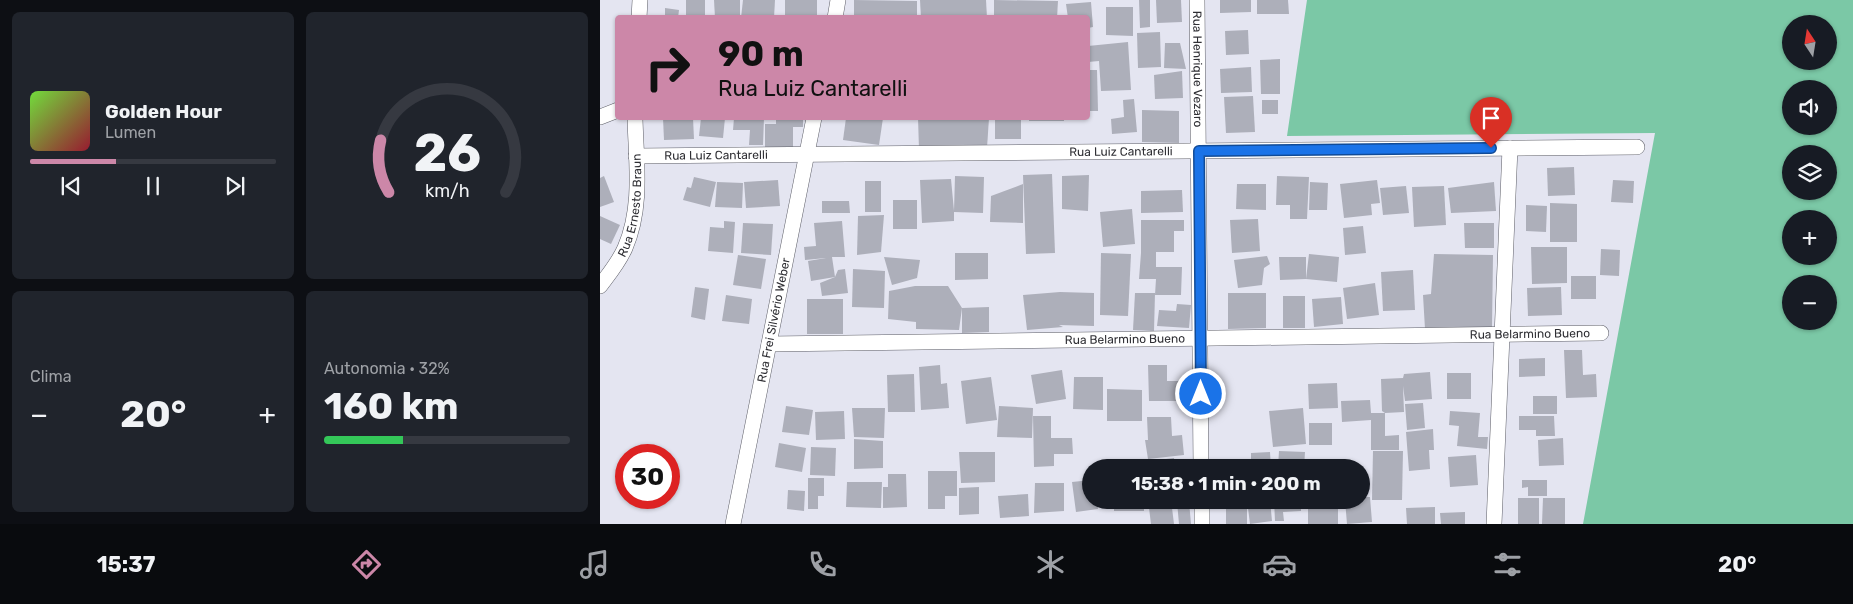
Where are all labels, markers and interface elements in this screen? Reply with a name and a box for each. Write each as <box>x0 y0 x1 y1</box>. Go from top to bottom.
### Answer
street label: Rua Henrique Vezaro <box>1190 11 1205 127</box>
north arrow <box>1782 15 1838 70</box>
map controls <box>1782 15 1837 330</box>
text: 90 m <box>718 33 804 75</box>
icon: right <box>635 35 700 100</box>
text: Rua Luiz Cantarelli <box>718 75 908 102</box>
button: sound <box>1782 80 1837 135</box>
pin <box>1470 97 1512 148</box>
text: Golden Hour <box>105 100 222 123</box>
icon: arrive <box>1477 104 1505 132</box>
text: 26 <box>413 122 481 184</box>
text: Lumen <box>105 123 156 142</box>
street label: Rua Luiz Cantarelli <box>1069 144 1173 159</box>
button: layers <box>1782 145 1837 200</box>
street label: Rua Luiz Cantarelli <box>664 148 768 163</box>
street label: Rua Ernesto Braun <box>615 153 644 259</box>
icon: previous <box>57 172 85 200</box>
icon: pause <box>139 172 167 200</box>
icon: next <box>221 172 249 200</box>
text: km/h <box>425 180 469 201</box>
button: + <box>1782 210 1837 265</box>
street label: Rua Frei Silvério Weber <box>754 256 793 384</box>
button: − <box>1782 275 1837 330</box>
street label: Rua Belarmino Bueno <box>1470 326 1590 342</box>
street label: Rua Belarmino Bueno <box>1065 331 1185 347</box>
text: Autonomia · 32% <box>324 359 450 378</box>
text: Clima <box>30 367 71 386</box>
position arrow <box>1174 367 1226 419</box>
text: 160 km <box>324 383 459 429</box>
text: 20° <box>120 391 186 437</box>
text: − <box>30 398 48 431</box>
text: + <box>259 398 276 431</box>
speed limit sign: 30 <box>615 444 680 509</box>
text: 15:38 · 1 min · 200 m <box>1131 472 1321 495</box>
icon: directions <box>349 547 384 582</box>
icon: music <box>577 547 612 582</box>
icon: phone <box>805 547 840 582</box>
icon: climate <box>1033 547 1068 582</box>
icon: car <box>1262 547 1297 582</box>
icon: filters <box>1490 547 1525 582</box>
text: 15:37 <box>97 551 155 578</box>
text: 20° <box>1718 551 1756 578</box>

